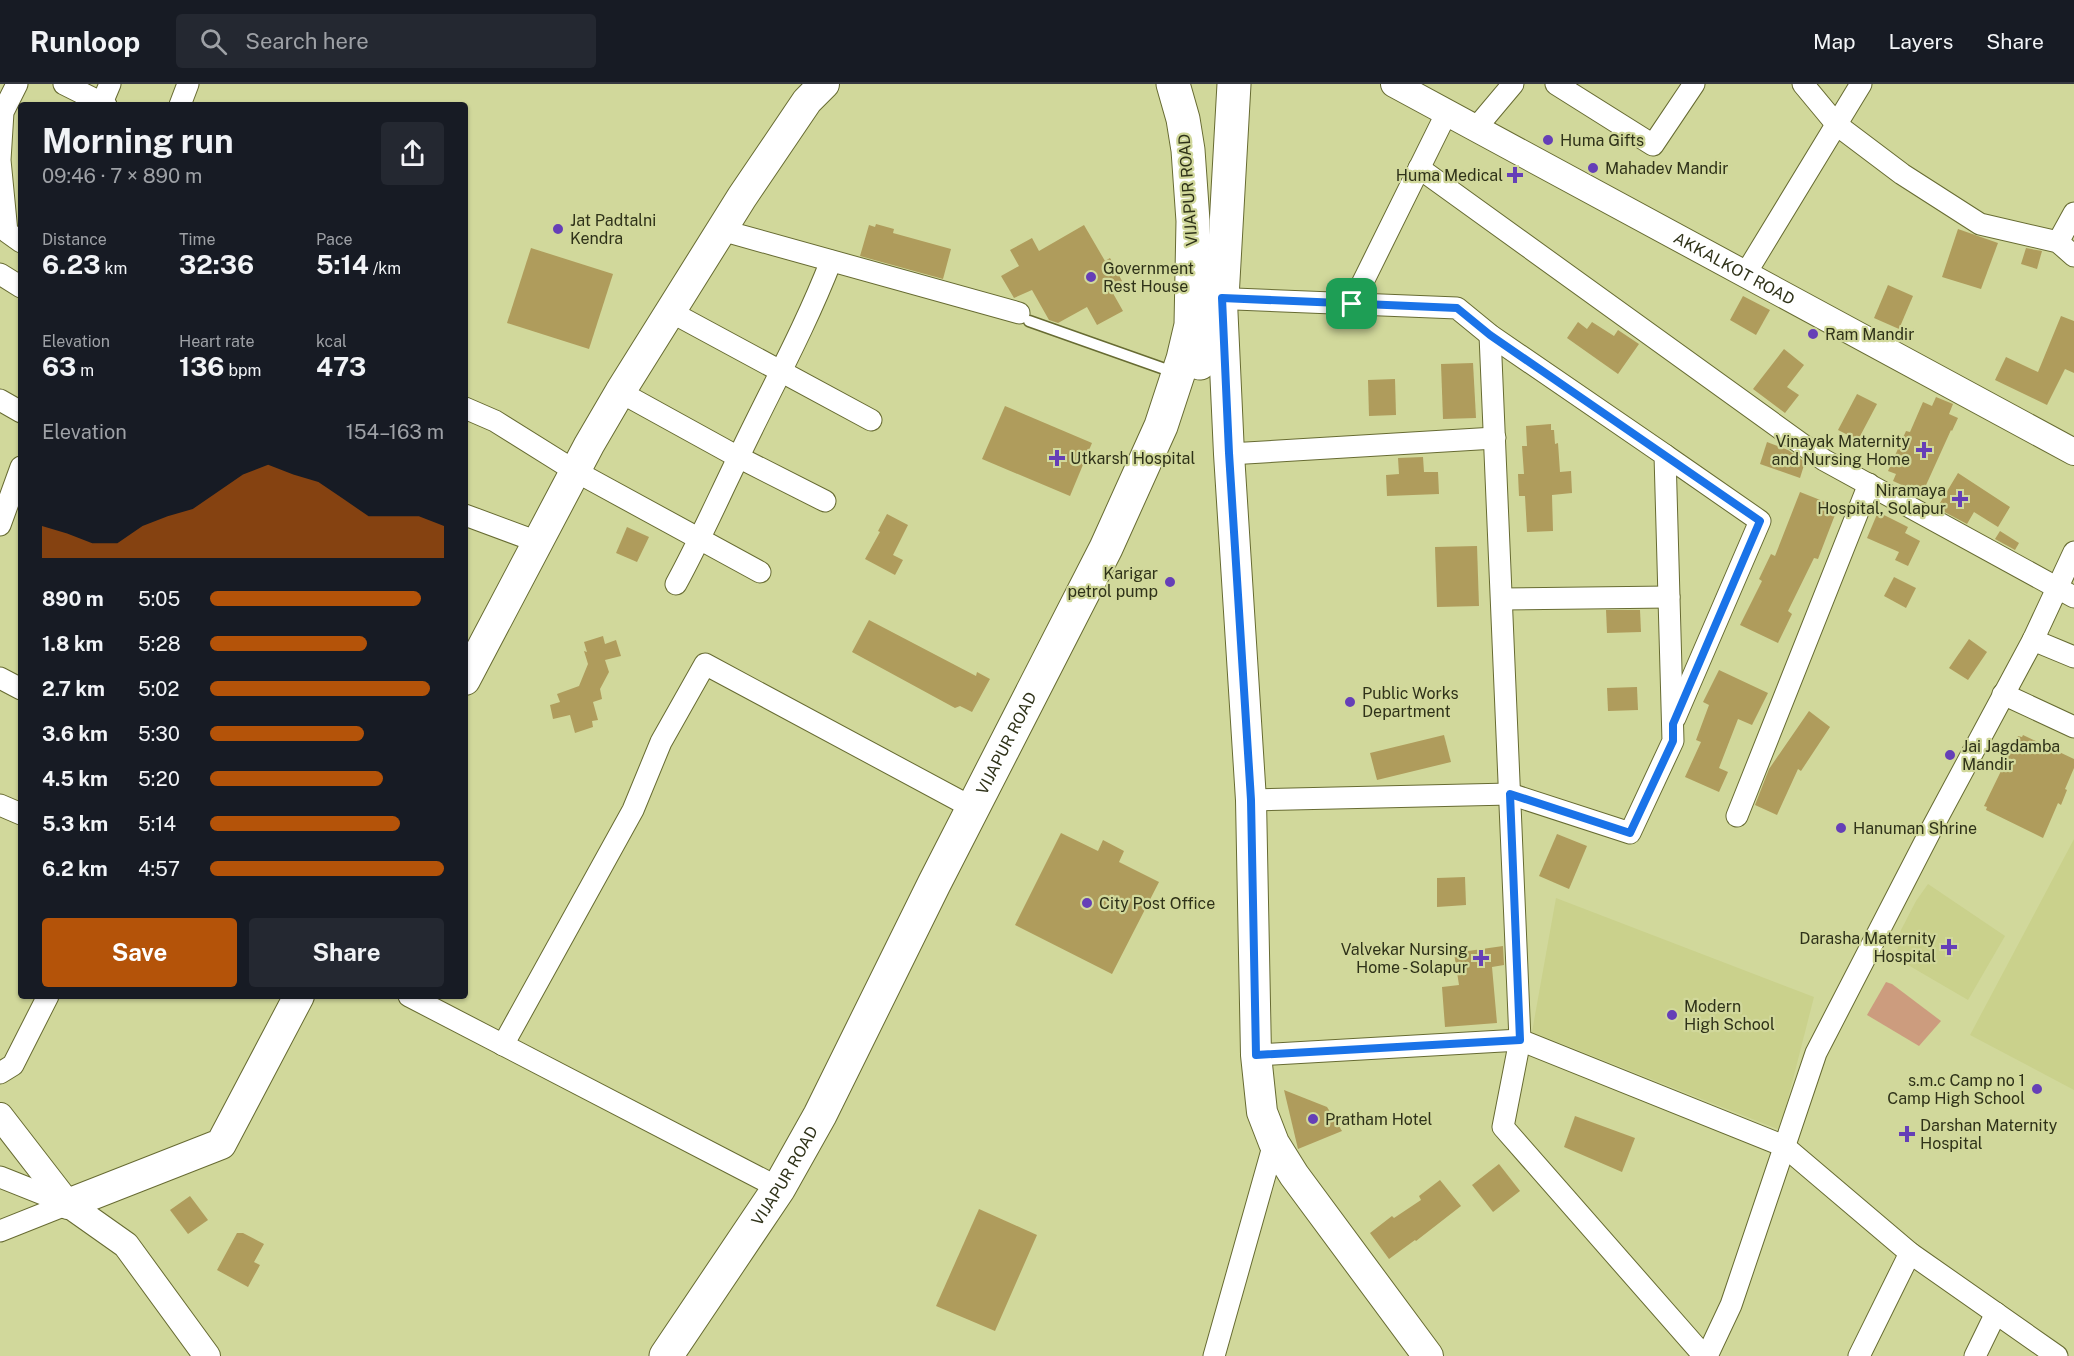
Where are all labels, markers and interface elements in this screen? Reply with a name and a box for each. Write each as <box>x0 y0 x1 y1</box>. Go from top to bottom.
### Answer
search box <box>176 14 596 68</box>
text: Runloop <box>30 25 140 58</box>
icon: search <box>197 25 230 58</box>
text: Search here <box>245 28 369 54</box>
text: Map <box>1813 29 1856 54</box>
text: Layers <box>1889 29 1953 54</box>
text: Share <box>1986 29 2044 54</box>
text: Morning run <box>42 122 234 160</box>
button: share <box>381 122 444 185</box>
place label: Huma Gifts <box>1560 131 1644 150</box>
street label: VIJAPUR ROAD <box>1175 133 1201 247</box>
marker: Huma Gifts <box>1541 133 1555 147</box>
place label: Mahadev Mandir <box>1605 159 1729 178</box>
marker: Mahadev Mandir <box>1586 161 1600 175</box>
text: 09:46 · 7 × 890 m <box>42 164 202 188</box>
place label: Huma Medical <box>1396 166 1503 185</box>
marker: Huma Medical <box>1508 168 1522 182</box>
place label: Jat Padtalni Kendra <box>570 211 656 248</box>
marker: Jat Padtalni Kendra <box>551 222 565 236</box>
street label: AKKALKOT ROAD <box>1671 228 1798 309</box>
text: Distance <box>42 230 107 249</box>
text: Time <box>179 230 215 249</box>
text: Pace <box>316 230 353 249</box>
text: 6.23 <box>42 249 101 280</box>
text: 32:36 <box>179 249 254 280</box>
text: 5:14 <box>316 249 369 280</box>
text: km <box>101 259 127 278</box>
text: /km <box>369 259 401 278</box>
place label: Government Rest House <box>1103 259 1194 296</box>
marker: Government Rest House <box>1084 270 1098 284</box>
pin <box>1326 278 1377 329</box>
icon: arrive <box>1335 287 1368 320</box>
place label: Ram Mandir <box>1825 325 1914 344</box>
marker: Ram Mandir <box>1806 327 1820 341</box>
text: Elevation <box>42 332 110 351</box>
text: Heart rate <box>179 332 255 351</box>
text: kcal <box>316 332 347 351</box>
text: 63 <box>42 351 76 382</box>
text: 136 <box>179 351 225 382</box>
text: 473 <box>316 351 366 382</box>
text: m <box>76 361 94 380</box>
text: bpm <box>225 361 261 380</box>
text: Elevation <box>42 420 127 444</box>
text: 154–163 m <box>346 420 444 444</box>
place label: Vinayak Maternity and Nursing Home <box>1771 432 1910 469</box>
marker: Vinayak Maternity and Nursing Home <box>1915 441 1933 459</box>
marker: Utkarsh Hospital <box>1048 449 1066 467</box>
place label: Utkarsh Hospital <box>1070 449 1195 468</box>
place label: Niramaya Hospital, Solapur <box>1817 481 1946 518</box>
marker: Niramaya Hospital, Solapur <box>1951 490 1969 508</box>
place label: Karigar petrol pump <box>1067 564 1158 601</box>
marker: Karigar petrol pump <box>1163 575 1177 589</box>
text: 890 m <box>42 587 104 611</box>
text: 5:05 <box>138 587 180 611</box>
text: 1.8 km <box>42 632 103 656</box>
text: 5:28 <box>138 632 181 656</box>
text: 2.7 km <box>42 677 105 701</box>
text: 5:02 <box>138 677 179 701</box>
place label: Public Works Department <box>1362 684 1459 721</box>
street label: VIJAPUR ROAD <box>972 689 1040 798</box>
marker: Public Works Department <box>1343 695 1357 709</box>
text: 3.6 km <box>42 722 108 746</box>
text: 5:30 <box>138 722 180 746</box>
place label: Jai Jagdamba Mandir <box>1962 737 2060 774</box>
marker: Jai Jagdamba Mandir <box>1943 748 1957 762</box>
text: 4.5 km <box>42 767 108 791</box>
text: 5:20 <box>138 767 180 791</box>
text: 5.3 km <box>42 812 108 836</box>
text: 5:14 <box>138 812 176 836</box>
place label: Hanuman Shrine <box>1853 819 1977 838</box>
marker: Hanuman Shrine <box>1834 821 1848 835</box>
text: 6.2 km <box>42 857 108 881</box>
text: 4:57 <box>138 857 180 881</box>
place label: City Post Office <box>1099 894 1215 913</box>
marker: City Post Office <box>1080 896 1094 910</box>
button: Save <box>42 918 237 987</box>
button: Share <box>249 918 444 987</box>
place label: Darasha Maternity Hospital <box>1799 929 1936 966</box>
marker: Darasha Maternity Hospital <box>1940 938 1958 956</box>
place label: Valvekar Nursing Home - Solapur <box>1341 940 1468 977</box>
marker: Valvekar Nursing Home - Solapur <box>1472 949 1490 967</box>
place label: Modern High School <box>1684 997 1775 1034</box>
marker: Modern High School <box>1665 1008 1679 1022</box>
place label: s.m.c Camp no 1 Camp High School <box>1887 1071 2025 1108</box>
marker: s.m.c Camp no 1 Camp High School <box>2030 1082 2044 1096</box>
place label: Pratham Hotel <box>1325 1110 1433 1129</box>
marker: Pratham Hotel <box>1306 1112 1320 1126</box>
place label: Darshan Maternity Hospital <box>1920 1116 2058 1153</box>
street label: VIJAPUR ROAD <box>747 1122 822 1229</box>
marker: Darshan Maternity Hospital <box>1898 1125 1916 1143</box>

